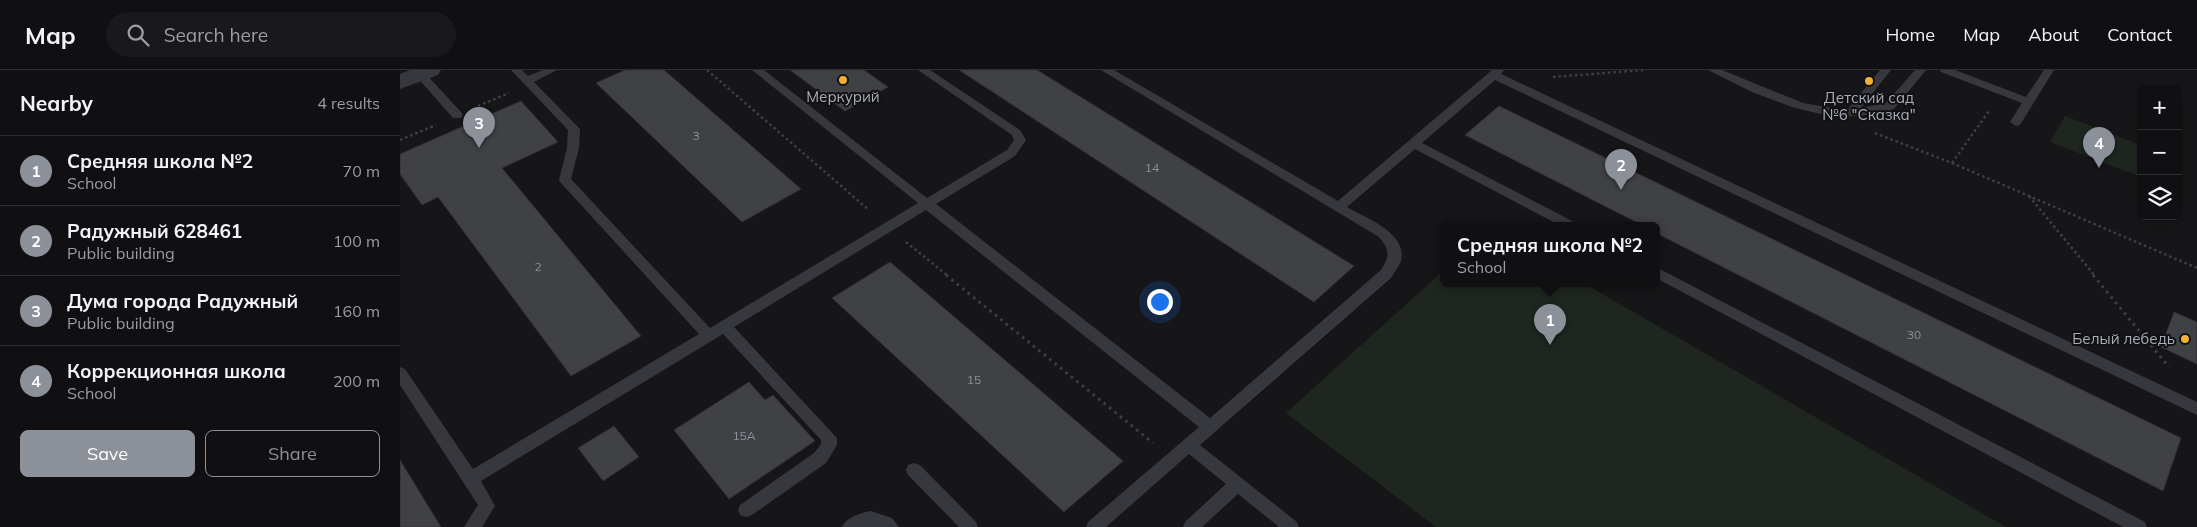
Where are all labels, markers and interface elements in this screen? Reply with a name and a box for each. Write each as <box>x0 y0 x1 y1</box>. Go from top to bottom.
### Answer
search box <box>106 12 456 57</box>
text: Map <box>25 20 76 50</box>
icon: search <box>124 21 152 49</box>
text: Search here <box>164 23 268 47</box>
text: Home <box>1885 23 1935 46</box>
text: Map <box>1963 23 2000 46</box>
text: About <box>2028 23 2079 46</box>
text: Contact <box>2107 23 2172 46</box>
marker: Меркурий <box>837 74 849 86</box>
marker: Детский сад №6 "Сказка" <box>1863 75 1875 87</box>
map controls <box>2137 85 2182 220</box>
button: + <box>2137 85 2182 130</box>
place label: Меркурий <box>806 87 880 106</box>
place label: Детский сад №6 "Сказка" <box>1822 88 1916 124</box>
text: Nearby <box>20 90 93 116</box>
text: 4 results <box>317 93 380 113</box>
pin: 3 <box>463 107 495 148</box>
pin: 4 <box>2083 127 2115 168</box>
house number: 3 <box>692 128 700 143</box>
button: − <box>2137 130 2182 175</box>
text: Средняя школа №2 <box>67 149 253 173</box>
pin: 2 <box>1605 149 1637 190</box>
house number: 14 <box>1145 160 1159 175</box>
text: 1 <box>31 161 41 181</box>
text: 70 m <box>343 161 380 181</box>
text: School <box>67 173 116 193</box>
button: layers <box>2137 175 2182 220</box>
text: Радужный 628461 <box>67 219 242 243</box>
popup <box>1440 222 1660 287</box>
text: 2 <box>31 231 41 251</box>
text: 100 m <box>333 231 380 251</box>
text: Средняя школа №2 <box>1457 233 1643 257</box>
text: Public building <box>67 243 175 263</box>
text: School <box>1457 257 1506 277</box>
house number: 2 <box>534 259 542 274</box>
text: Дума города Радужный <box>67 289 298 313</box>
your location <box>1147 289 1173 315</box>
text: 3 <box>31 301 41 321</box>
text: 160 m <box>333 301 380 321</box>
pin: 1 <box>1534 304 1566 345</box>
text: Public building <box>67 313 175 333</box>
house number: 30 <box>1907 327 1921 342</box>
place label: Белый лебедь <box>2072 329 2175 348</box>
marker: Белый лебедь <box>2179 333 2191 345</box>
text: Коррекционная школа <box>67 359 286 383</box>
text: 4 <box>31 371 41 391</box>
text: 200 m <box>333 371 380 391</box>
house number: 15 <box>967 372 981 387</box>
text: School <box>67 383 116 403</box>
house number: 15А <box>732 428 756 443</box>
button: Save <box>20 430 195 477</box>
button: Share <box>205 430 380 477</box>

